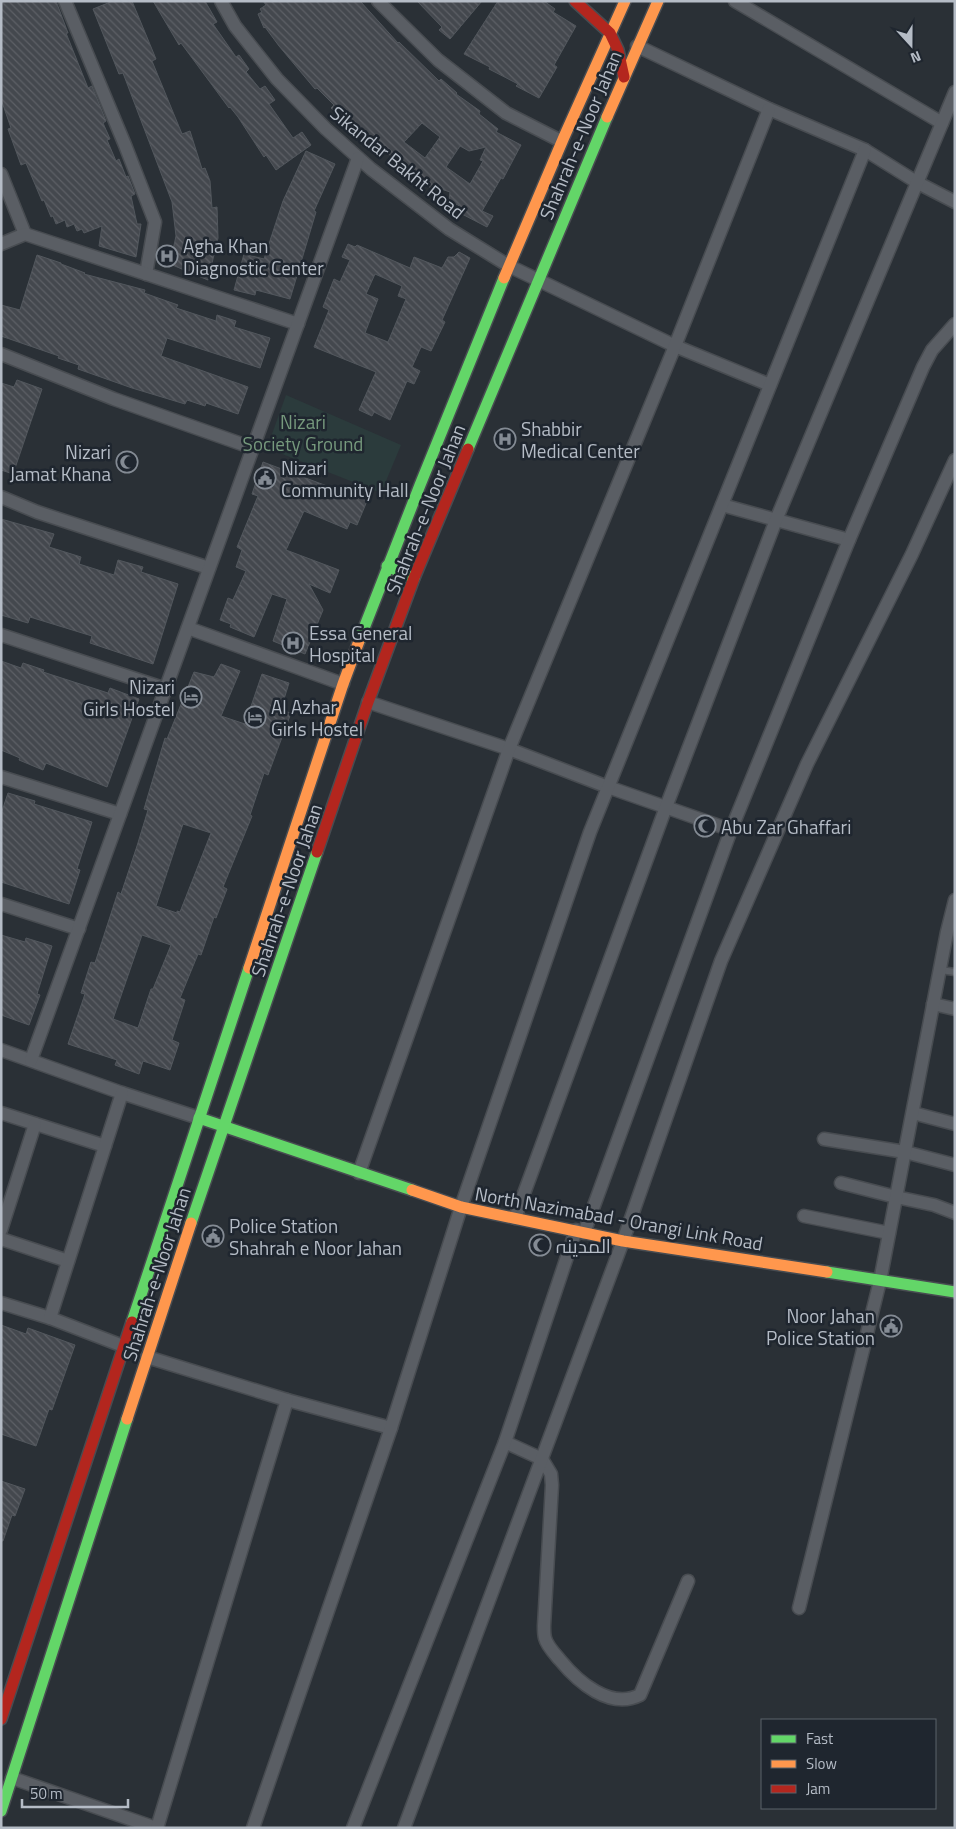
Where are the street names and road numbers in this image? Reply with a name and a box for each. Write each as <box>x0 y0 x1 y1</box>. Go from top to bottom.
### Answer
street label: Shahrah-e-Noor Jahan <box>531 46 629 224</box>
street label: Sikandar Bakht Road <box>324 98 472 226</box>
street label: Shahrah-e-Noor Jahan <box>378 420 472 598</box>
street label: Shahrah-e-Noor Jahan <box>243 800 329 980</box>
street label: North Nazimabad - Orangi Link Road <box>473 1178 765 1258</box>
street label: Shahrah-e-Noor Jahan <box>114 1183 198 1365</box>

